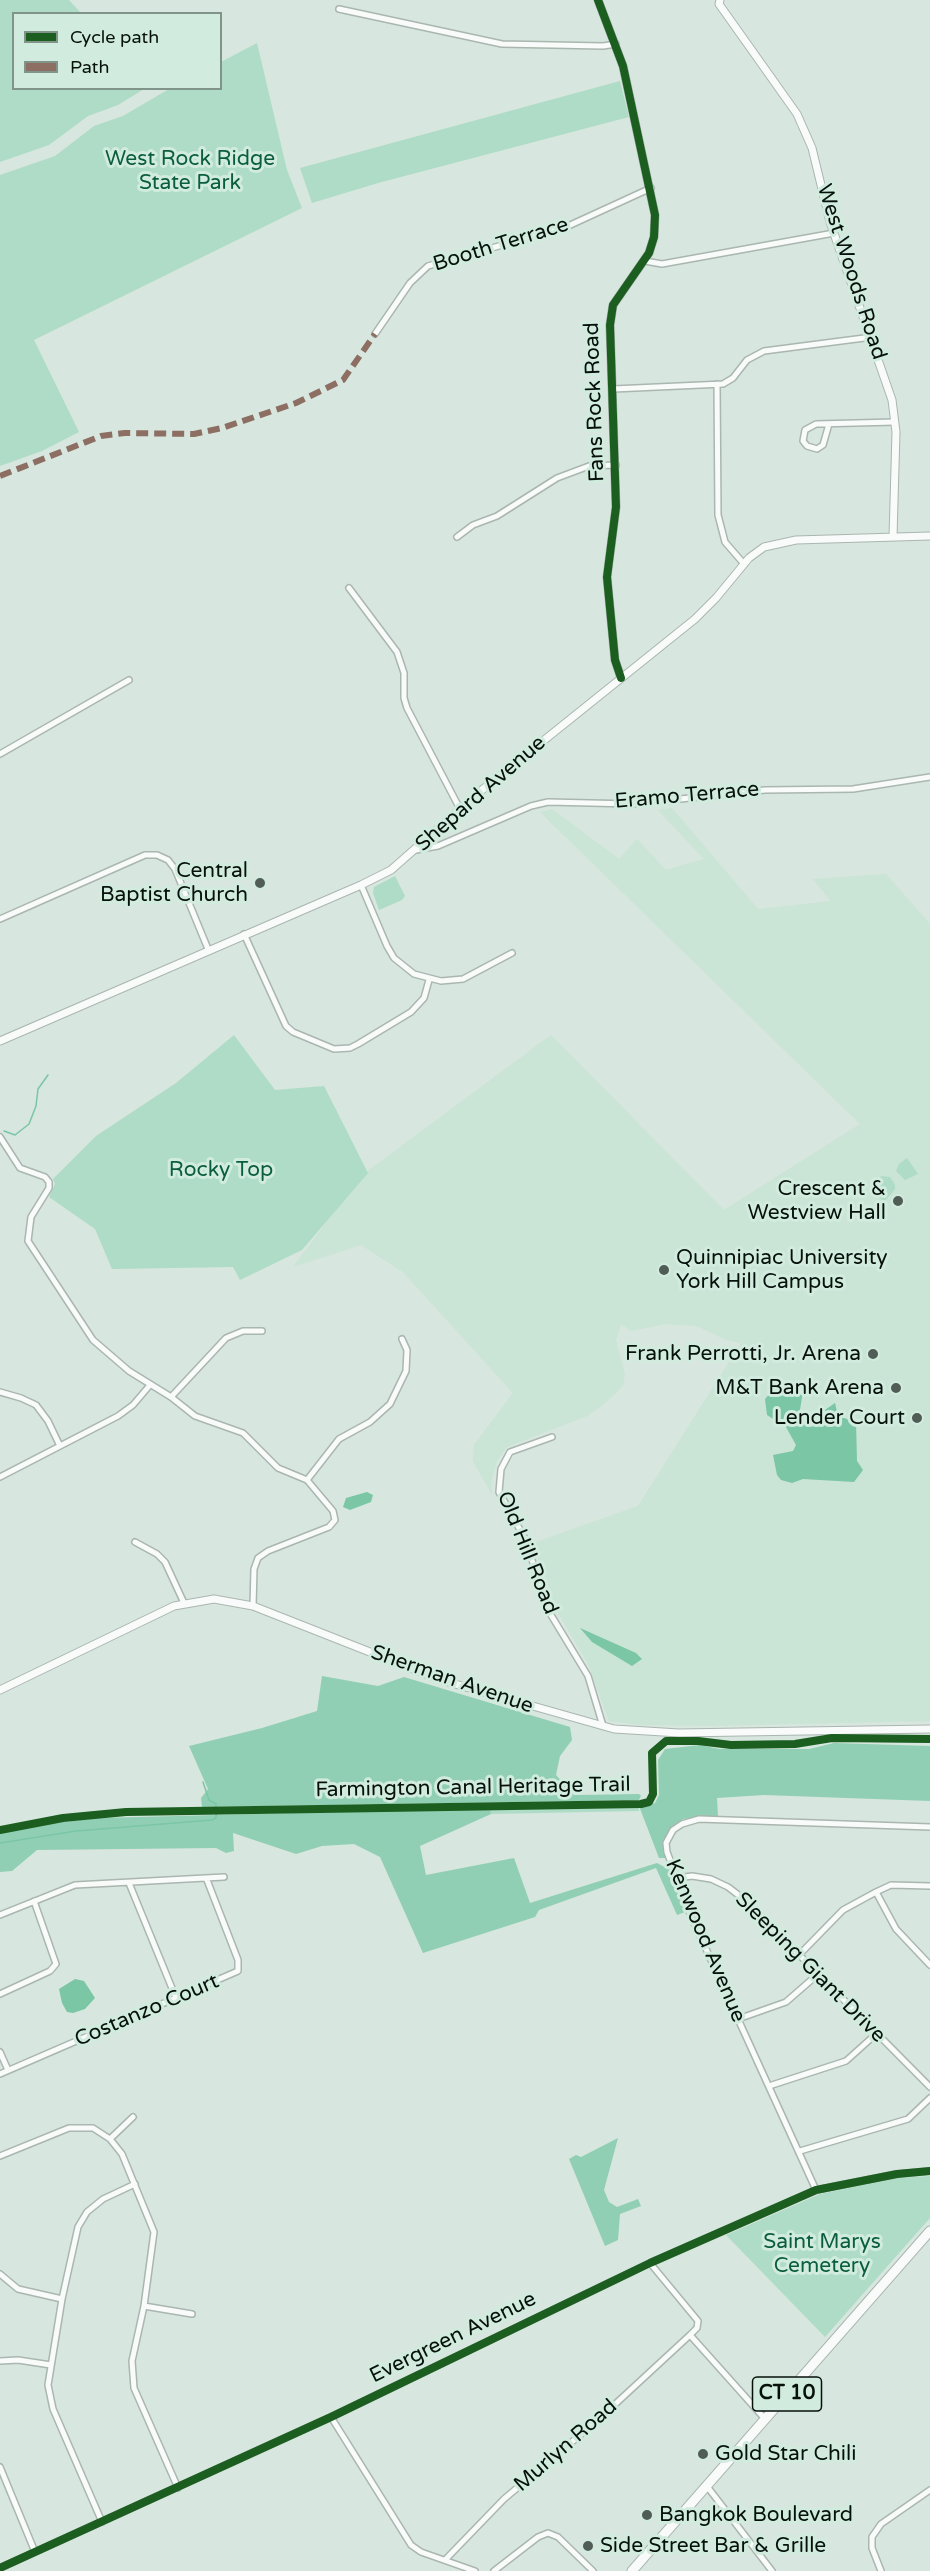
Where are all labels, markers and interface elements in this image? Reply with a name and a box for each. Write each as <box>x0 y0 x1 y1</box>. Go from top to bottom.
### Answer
legend <box>12 12 222 90</box>
text: Cycle path <box>70 26 159 48</box>
text: Path <box>70 56 109 78</box>
park label: West Rock Ridge State Park <box>105 146 275 196</box>
street label: West Woods Road <box>811 181 891 363</box>
street label: Booth Terrace <box>430 212 572 278</box>
street label: Fans Rock Road <box>580 322 610 482</box>
street label: Shepard Avenue <box>411 731 551 857</box>
street label: Eramo Terrace <box>614 777 760 815</box>
place label: Central Baptist Church <box>100 858 248 908</box>
marker: Central Baptist Church <box>253 876 267 890</box>
park label: Rocky Top <box>169 1157 273 1183</box>
place label: Crescent & Westview Hall <box>748 1176 886 1226</box>
marker: Crescent & Westview Hall <box>891 1194 905 1208</box>
place label: Quinnipiac University York Hill Campus <box>676 1245 888 1295</box>
marker: Quinnipiac University York Hill Campus <box>657 1263 671 1277</box>
place label: Frank Perrotti, Jr. Arena <box>625 1341 861 1367</box>
marker: Frank Perrotti, Jr. Arena <box>866 1347 880 1361</box>
place label: M&T Bank Arena <box>715 1375 884 1401</box>
marker: M&T Bank Arena <box>889 1381 903 1395</box>
place label: Lender Court <box>774 1405 905 1431</box>
marker: Lender Court <box>910 1411 924 1425</box>
street label: Old Hill Road <box>491 1488 563 1618</box>
street label: Sherman Avenue <box>368 1640 536 1720</box>
street label: Farmington Canal Heritage Trail <box>315 1773 631 1803</box>
street label: Kenwood Avenue <box>659 1856 751 2026</box>
street label: Sleeping Giant Drive <box>730 1888 890 2048</box>
street label: Costanzo Court <box>71 1969 223 2053</box>
park label: Saint Marys Cemetery <box>763 2229 881 2279</box>
street label: Evergreen Avenue <box>366 2287 540 2389</box>
road number: CT 10 <box>752 2377 822 2411</box>
street label: Murlyn Road <box>509 2394 623 2498</box>
place label: Gold Star Chili <box>715 2441 856 2467</box>
marker: Gold Star Chili <box>696 2447 710 2461</box>
place label: Bangkok Boulevard <box>659 2502 853 2528</box>
marker: Bangkok Boulevard <box>640 2508 654 2522</box>
place label: Side Street Bar & Grille <box>600 2533 826 2559</box>
marker: Side Street Bar & Grille <box>581 2539 595 2553</box>

